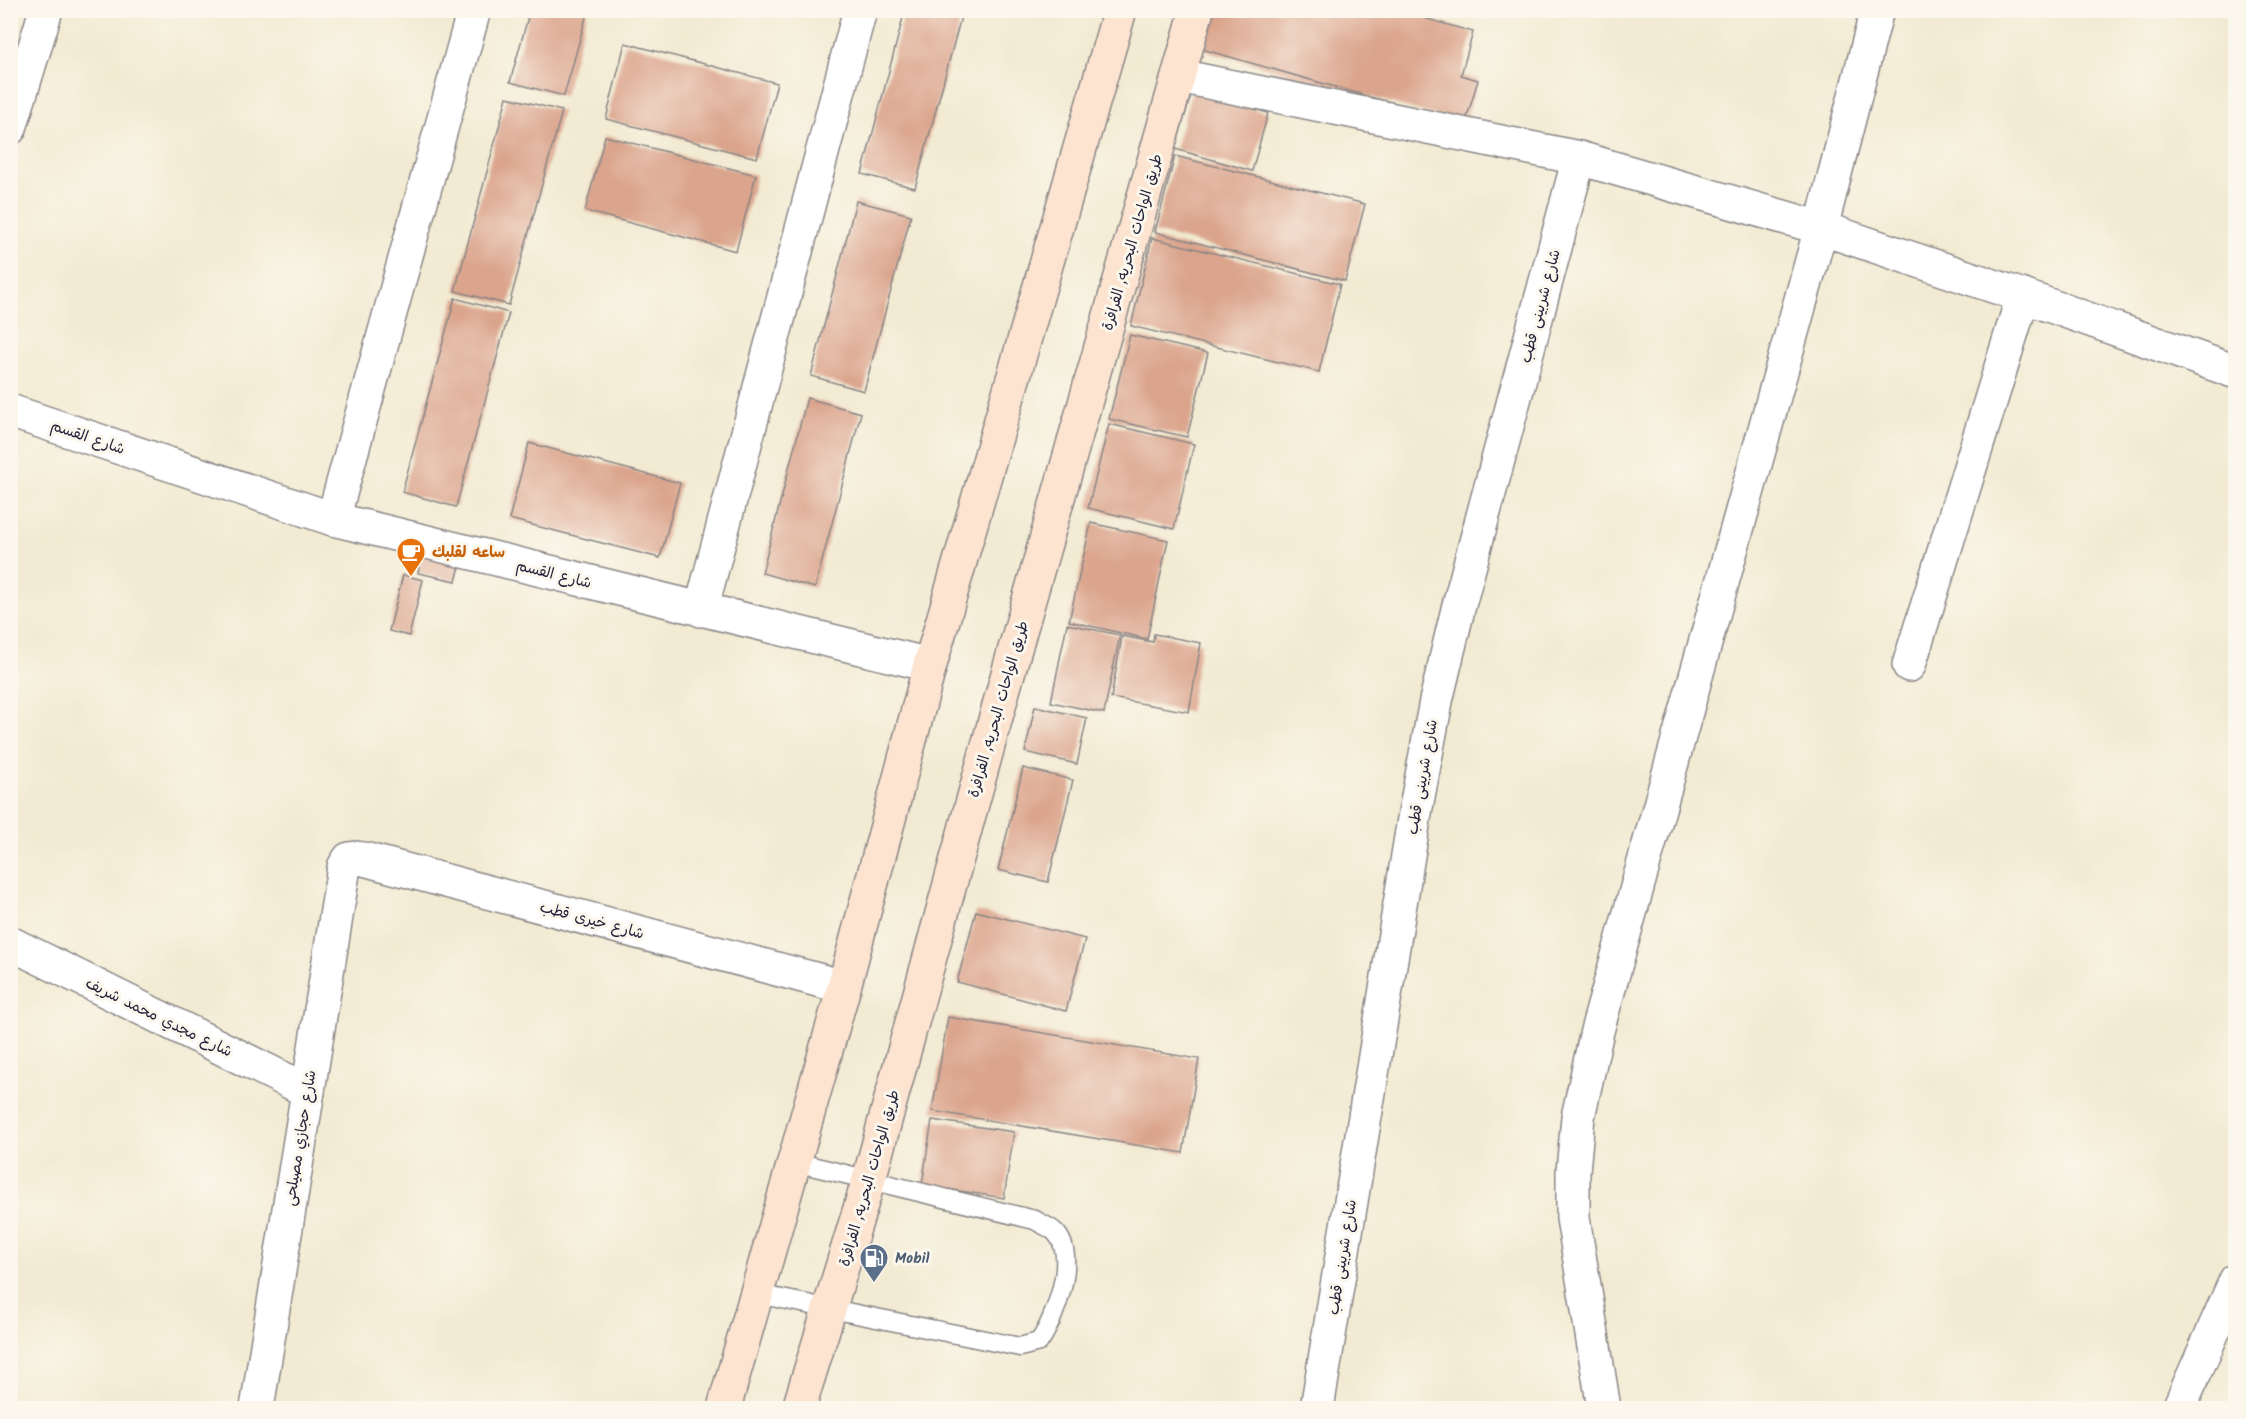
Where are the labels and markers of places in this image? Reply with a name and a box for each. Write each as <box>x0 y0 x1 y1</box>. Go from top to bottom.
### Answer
cafe icon: ساعه لقلبك <box>395 536 427 578</box>
place label: ساعه لقلبك <box>432 541 505 565</box>
fuel station icon: Mobil <box>858 1242 890 1284</box>
place label: Mobil <box>895 1247 930 1271</box>

